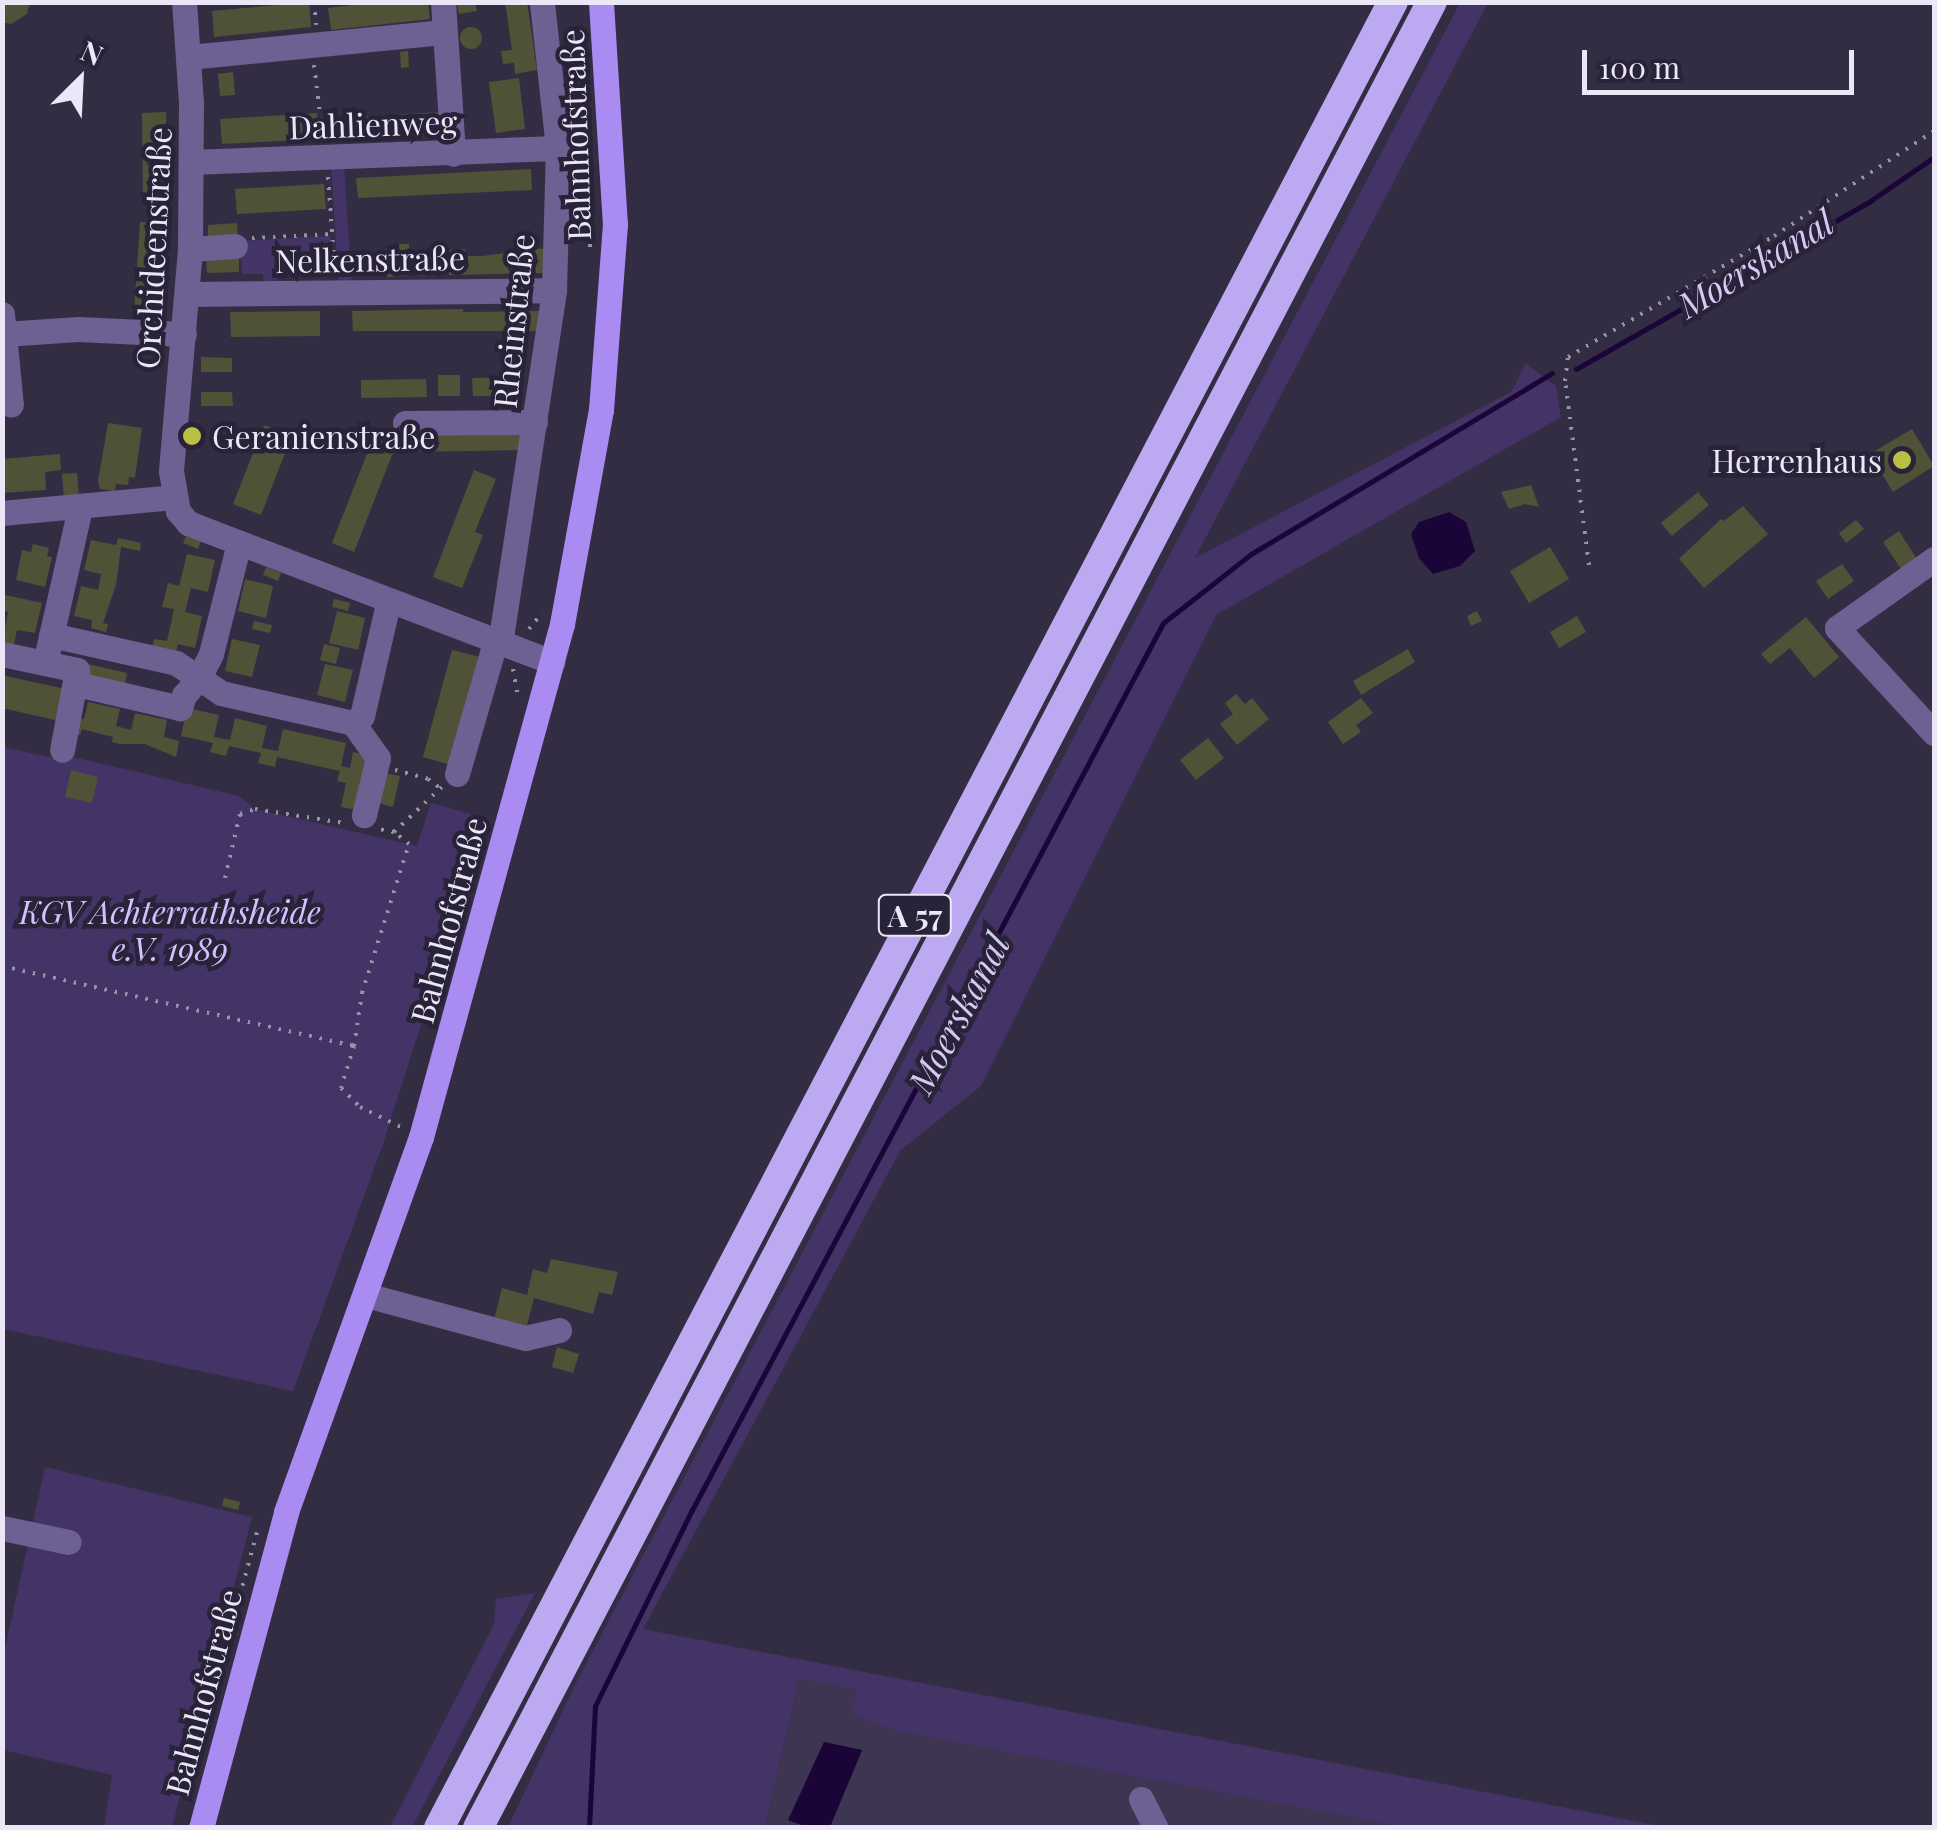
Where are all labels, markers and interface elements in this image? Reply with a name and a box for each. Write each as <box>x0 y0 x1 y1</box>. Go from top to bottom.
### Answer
street label: Bahnhofstraße <box>552 29 598 241</box>
north arrow <box>30 30 130 130</box>
scale bar <box>1587 30 1860 92</box>
text: N <box>76 31 109 73</box>
text: 100 m <box>1599 47 1680 87</box>
street label: Dahlienweg <box>288 102 458 146</box>
street label: Orchideenstraße <box>127 126 179 370</box>
water label: Moerskanal <box>1669 200 1841 326</box>
street label: Rheinstraße <box>485 232 541 410</box>
street label: Nelkenstraße <box>275 238 465 280</box>
place label: Geranienstraße <box>212 417 435 455</box>
marker: Geranienstraße <box>181 425 203 447</box>
place label: Herrenhaus <box>1711 441 1882 479</box>
marker: Herrenhaus <box>1891 449 1913 471</box>
street label: Bahnhofstraße <box>402 813 494 1027</box>
road number: A 57 <box>878 890 952 940</box>
park label: KGV Achterrathsheide e.V. 1989 <box>19 893 321 968</box>
water label: Moerskanal <box>899 926 1017 1100</box>
street label: Bahnhofstraße <box>157 1585 249 1799</box>

